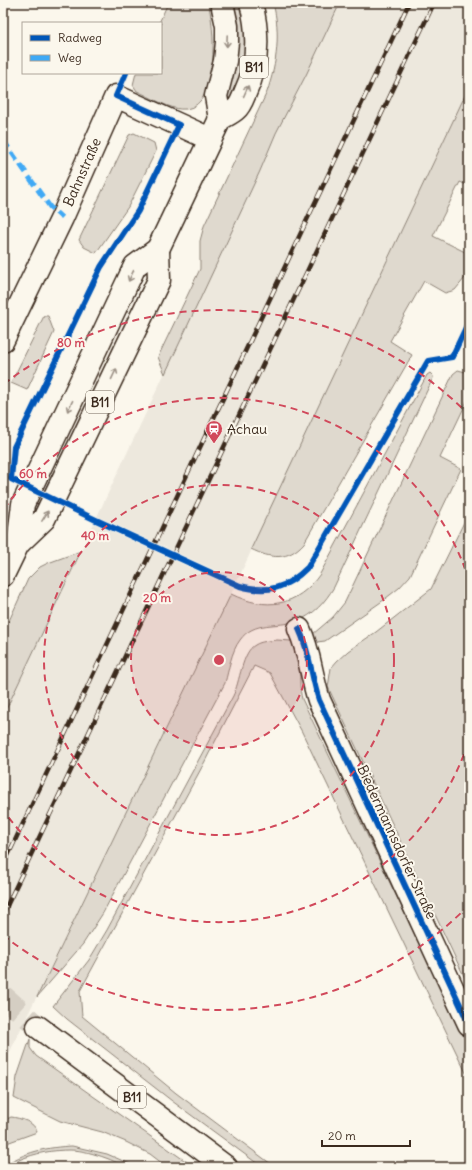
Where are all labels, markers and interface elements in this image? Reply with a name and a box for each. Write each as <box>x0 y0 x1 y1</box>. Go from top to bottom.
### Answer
legend <box>22 22 162 74</box>
text: Radweg <box>58 30 102 45</box>
one-way arrow <box>223 34 231 47</box>
text: Weg <box>58 50 82 65</box>
road number: B11 <box>240 56 268 78</box>
one-way arrow <box>243 86 250 98</box>
street label: Bahnstraße <box>59 135 105 209</box>
one-way arrow <box>127 269 134 281</box>
text: 80 m <box>57 335 86 350</box>
one-way arrow <box>111 369 118 381</box>
road number: B11 <box>86 391 114 413</box>
one-way arrow <box>65 400 73 412</box>
station icon: Achau <box>204 419 224 444</box>
place label: Achau <box>227 420 267 438</box>
text: 60 m <box>19 466 48 481</box>
one-way arrow <box>41 511 49 522</box>
text: 40 m <box>81 528 110 543</box>
text: 20 m <box>143 590 171 605</box>
centre of rings <box>212 653 226 667</box>
street label: Biedermannsdorfer Straße <box>353 762 441 922</box>
road number: B11 <box>118 1086 146 1108</box>
scale bar <box>322 1122 410 1148</box>
text: 20 m <box>328 1128 356 1143</box>

